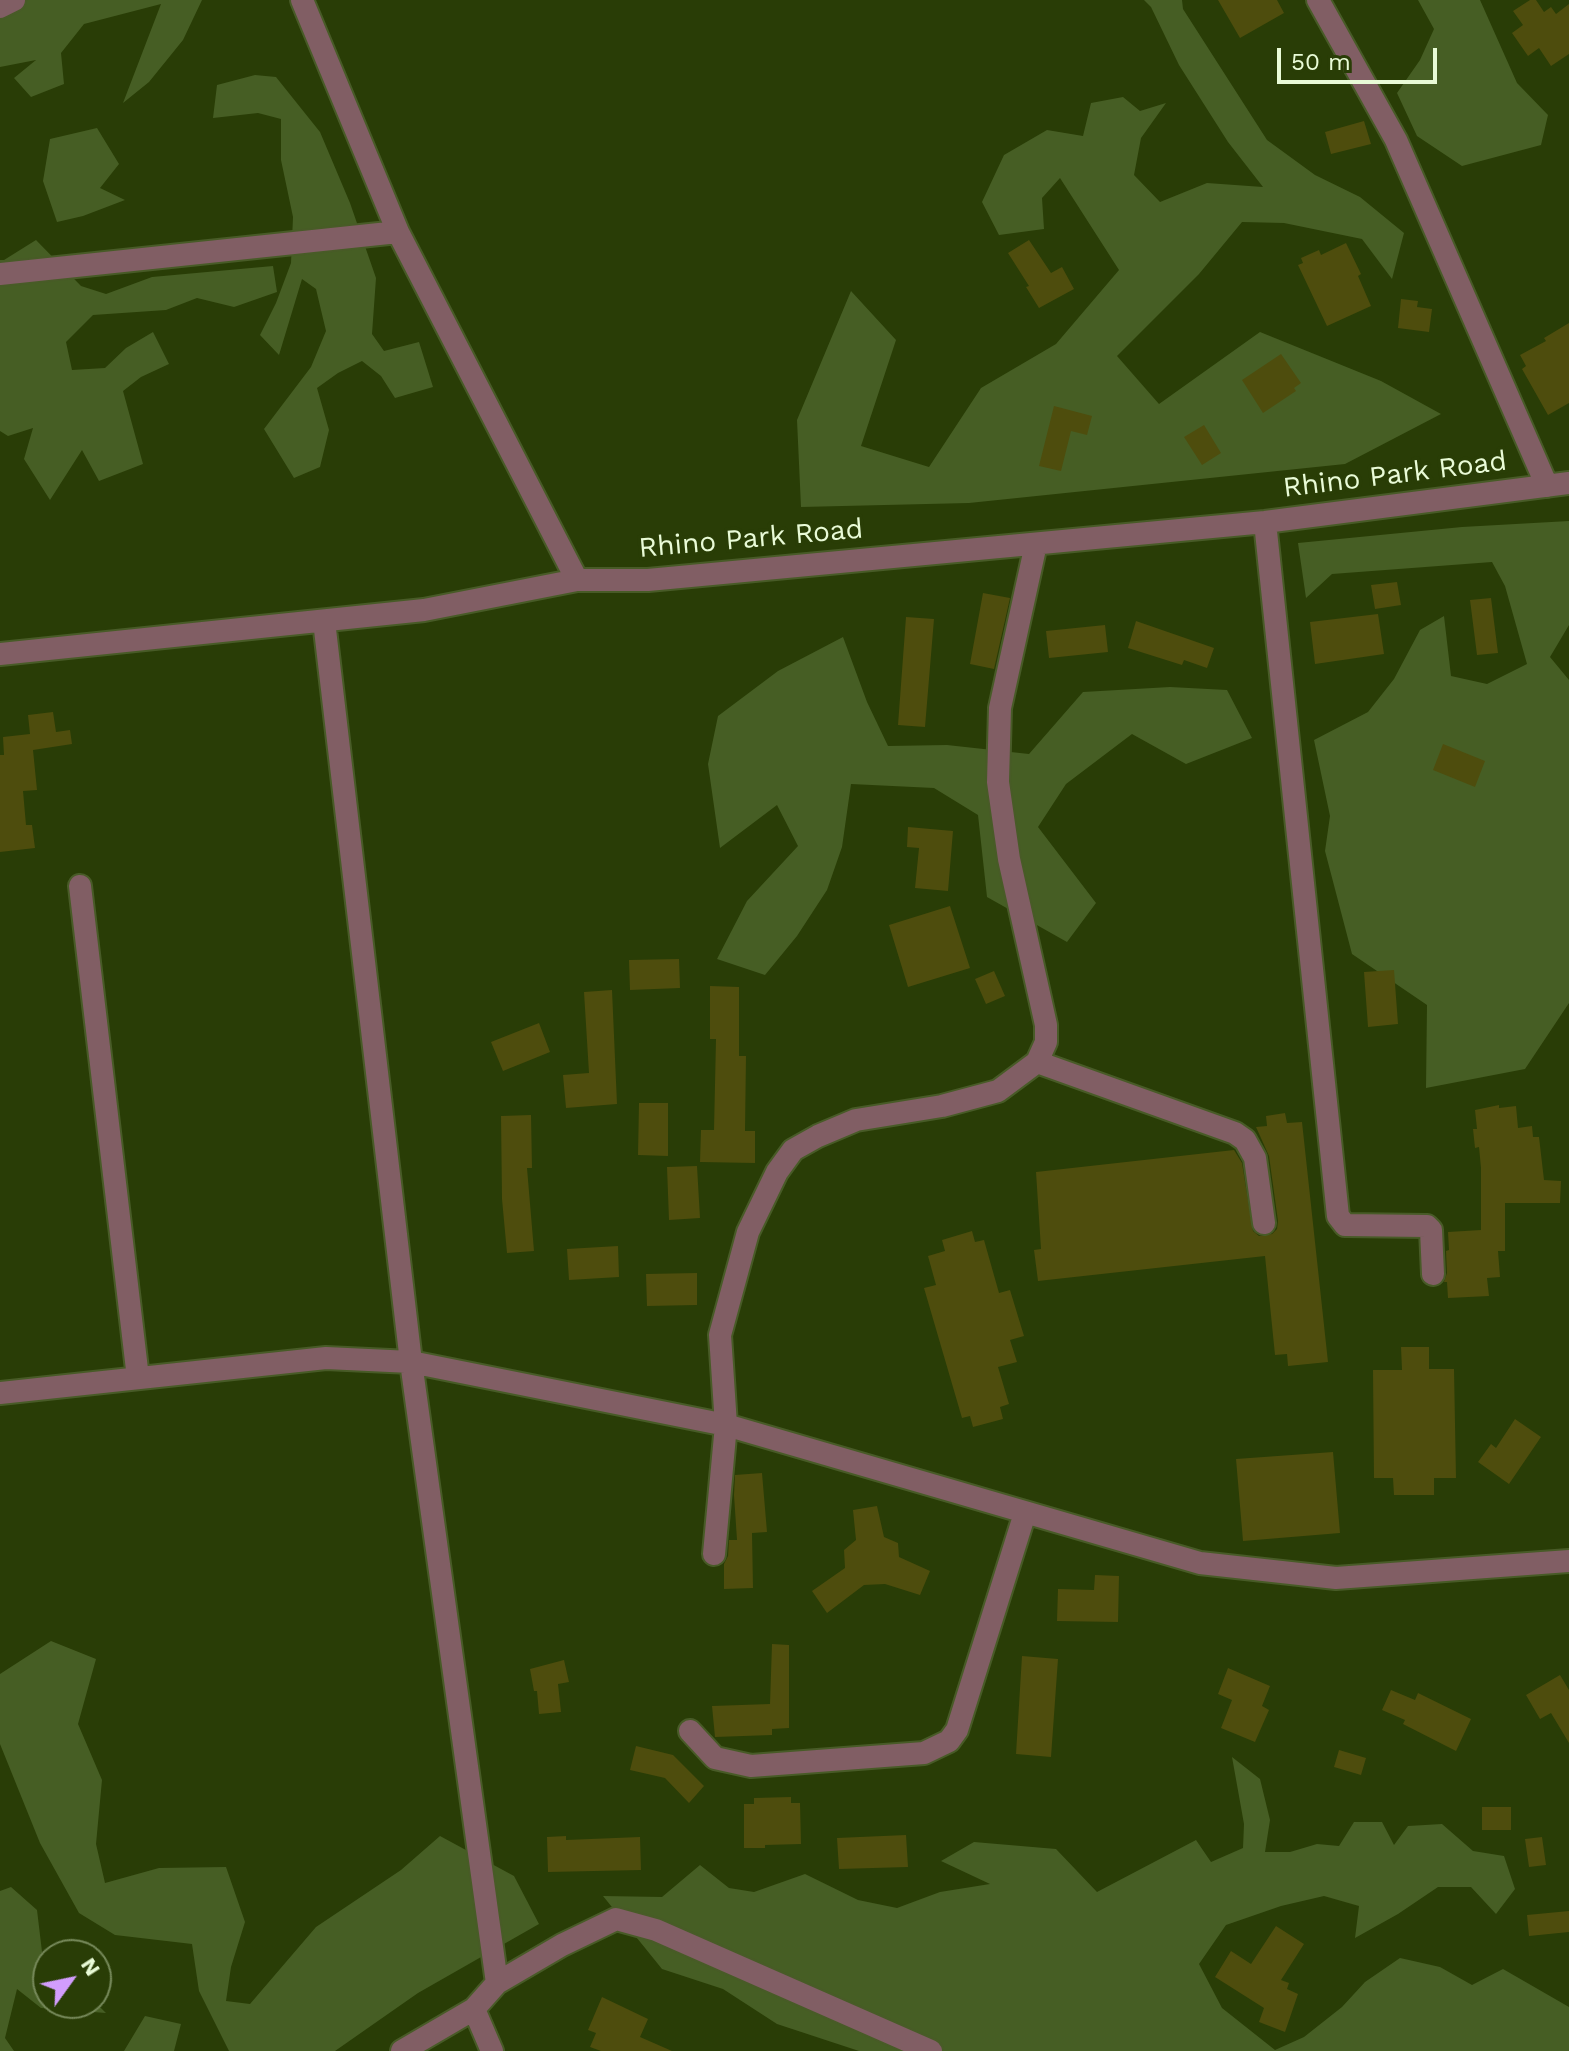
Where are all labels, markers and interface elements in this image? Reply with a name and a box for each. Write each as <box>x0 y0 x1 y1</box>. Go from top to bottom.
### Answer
scale bar <box>1281 32 1441 82</box>
text: 50 m <box>1291 48 1351 76</box>
street label: Rhino Park Road <box>1281 445 1509 505</box>
street label: Rhino Park Road <box>637 512 865 566</box>
north arrow <box>32 1939 112 2019</box>
text: N <box>76 1953 106 1980</box>

